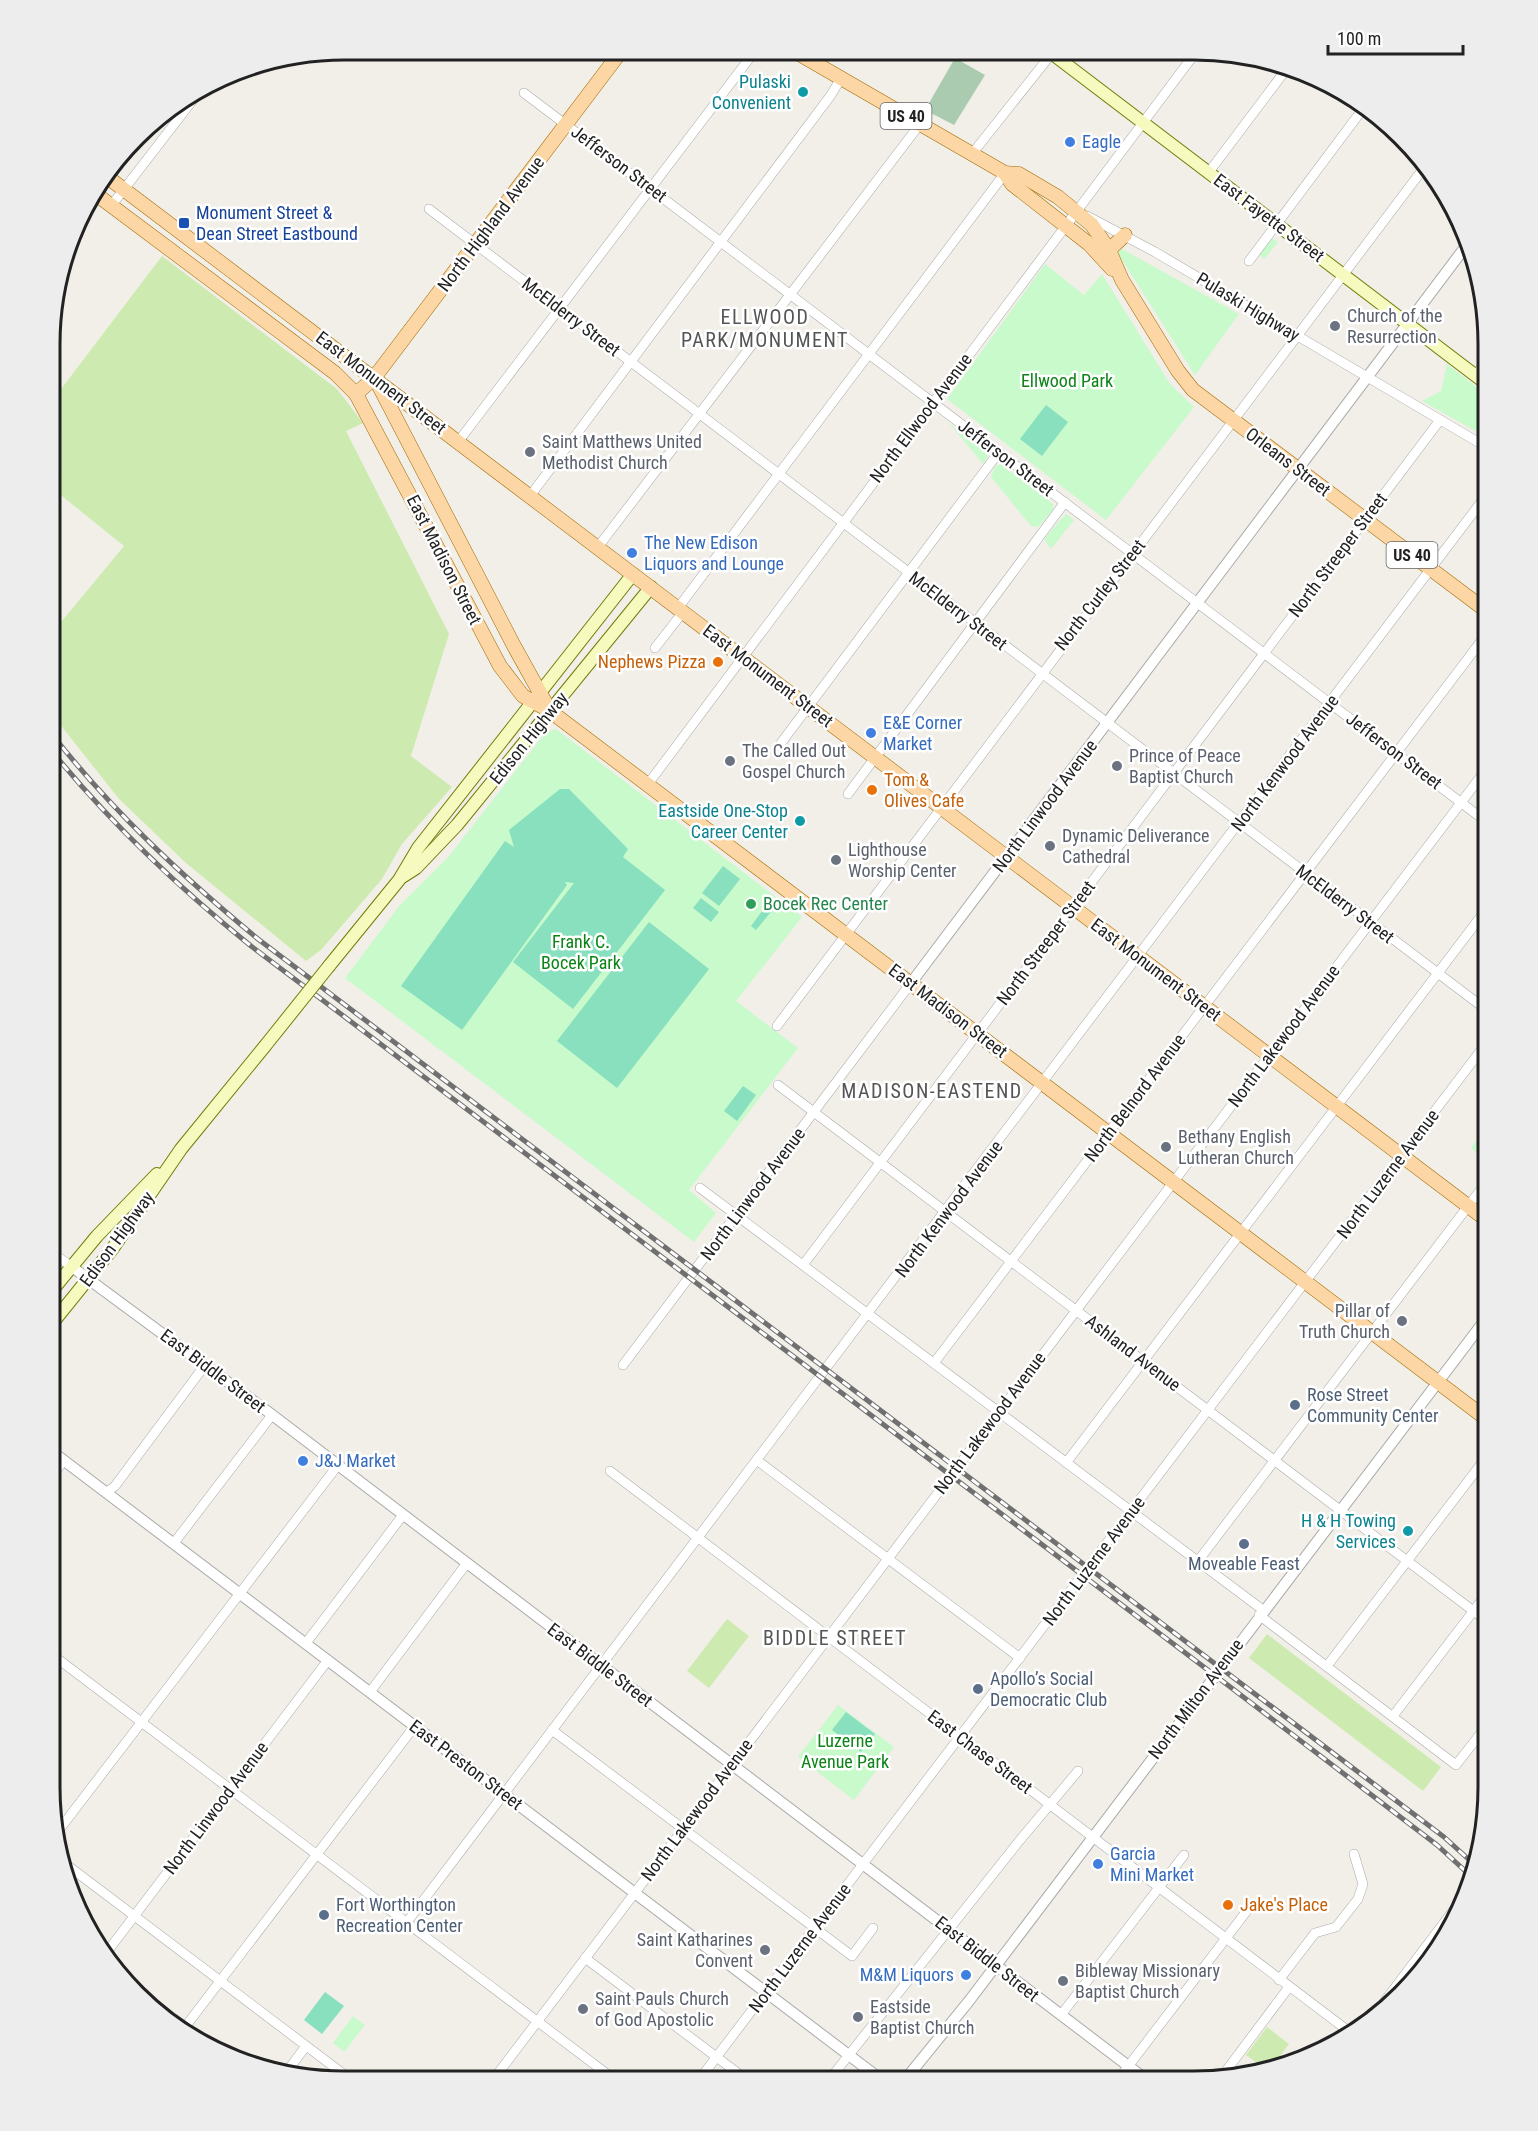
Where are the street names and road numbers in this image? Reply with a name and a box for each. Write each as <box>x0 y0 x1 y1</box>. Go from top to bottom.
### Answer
road number: US 40 <box>880 103 932 129</box>
street label: Jefferson Street <box>567 121 671 206</box>
street label: North Highland Avenue <box>433 152 548 295</box>
street label: East Fayette Street <box>1210 169 1329 266</box>
street label: Pulaski Highway <box>1193 268 1304 346</box>
street label: McElderry Street <box>518 273 624 360</box>
street label: East Monument Street <box>312 327 451 438</box>
street label: North Ellwood Avenue <box>865 349 976 486</box>
street label: Jefferson Street <box>954 415 1058 500</box>
street label: Orleans Street <box>1242 423 1335 500</box>
street label: North Streeper Street <box>1284 488 1391 621</box>
street label: East Madison Street <box>403 491 486 628</box>
street label: North Curley Street <box>1050 535 1149 654</box>
road number: US 40 <box>1386 542 1438 568</box>
street label: McElderry Street <box>905 567 1011 654</box>
street label: East Monument Street <box>699 620 838 731</box>
street label: Edison Highway <box>485 687 572 788</box>
street label: North Kenwood Avenue <box>1226 690 1343 835</box>
street label: Jefferson Street <box>1342 708 1446 793</box>
street label: North Linwood Avenue <box>988 735 1101 876</box>
street label: McElderry Street <box>1292 860 1398 947</box>
street label: North Streeper Street <box>992 876 1099 1009</box>
street label: East Monument Street <box>1087 914 1226 1025</box>
street label: East Madison Street <box>885 959 1012 1062</box>
street label: North Lakewood Avenue <box>1223 961 1344 1111</box>
street label: North Belnord Avenue <box>1080 1030 1190 1166</box>
street label: North Luzerne Avenue <box>1332 1105 1443 1242</box>
street label: North Linwood Avenue <box>696 1123 809 1264</box>
street label: North Kenwood Avenue <box>890 1136 1007 1281</box>
street label: Edison Highway <box>75 1187 158 1290</box>
street label: Ashland Avenue <box>1082 1310 1185 1395</box>
street label: East Biddle Street <box>157 1324 270 1417</box>
street label: North Lakewood Avenue <box>929 1348 1050 1498</box>
street label: North Luzerne Avenue <box>1038 1492 1149 1629</box>
street label: East Biddle Street <box>544 1618 657 1711</box>
street label: North Milton Avenue <box>1144 1634 1248 1763</box>
street label: East Chase Street <box>924 1705 1037 1798</box>
street label: East Preston Street <box>406 1715 527 1814</box>
street label: North Lakewood Avenue <box>636 1735 757 1885</box>
street label: North Linwood Avenue <box>159 1737 272 1878</box>
street label: North Luzerne Avenue <box>744 1879 855 2016</box>
street label: East Biddle Street <box>931 1912 1043 2006</box>

